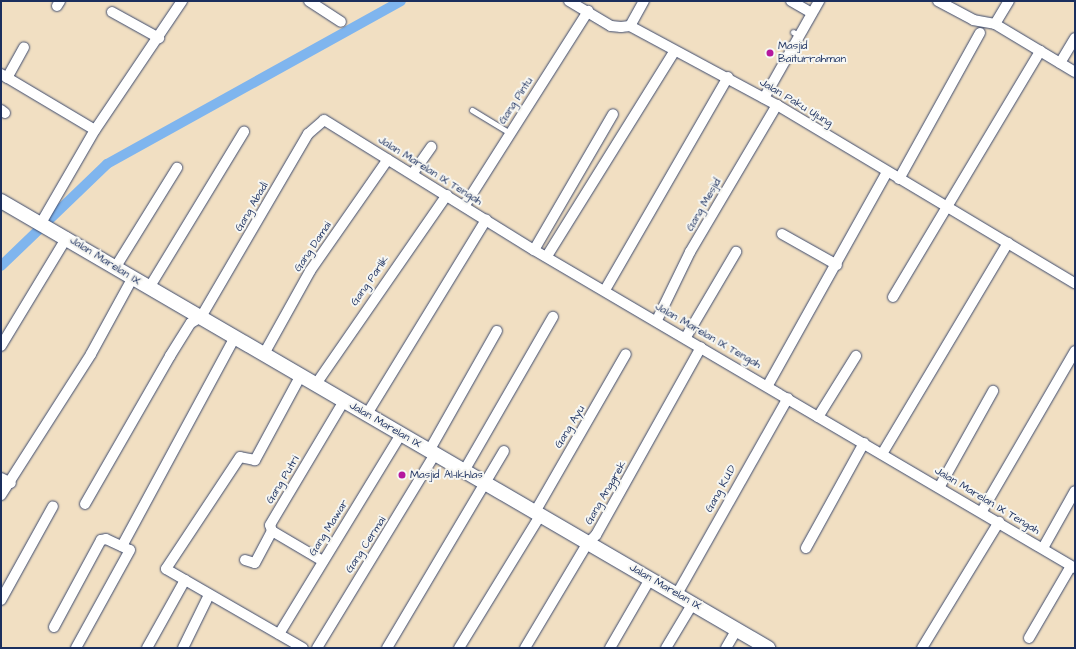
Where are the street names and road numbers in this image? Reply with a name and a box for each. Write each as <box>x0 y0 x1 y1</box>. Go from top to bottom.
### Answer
street label: Gang Pintu <box>496 75 536 127</box>
street label: Jalan Paku Ujung <box>757 76 835 130</box>
street label: Jalan Marelan IX Tengah <box>376 134 484 208</box>
street label: Gang Mesjid <box>684 176 724 234</box>
street label: Gang Abadi <box>233 180 271 234</box>
street label: Gang Damai <box>291 220 335 274</box>
street label: Jalan Marelan IX <box>67 234 143 288</box>
street label: Gang Parlik <box>348 254 392 308</box>
street label: Jalan Marelan IX Tengah <box>653 300 763 372</box>
street label: Jalan Marelan IX <box>347 399 423 451</box>
street label: Gang Ayu <box>552 403 588 451</box>
street label: Gang Putri <box>264 454 302 506</box>
street label: Gang Anggrek <box>582 459 630 527</box>
street label: Gang K.U.D <box>703 463 739 515</box>
street label: Jalan Marelan IX Tengah <box>932 464 1042 538</box>
street label: Gang Mawar <box>306 497 352 559</box>
street label: Gang Cermai <box>343 514 389 576</box>
street label: Jalan Marelan IX <box>627 561 703 613</box>

